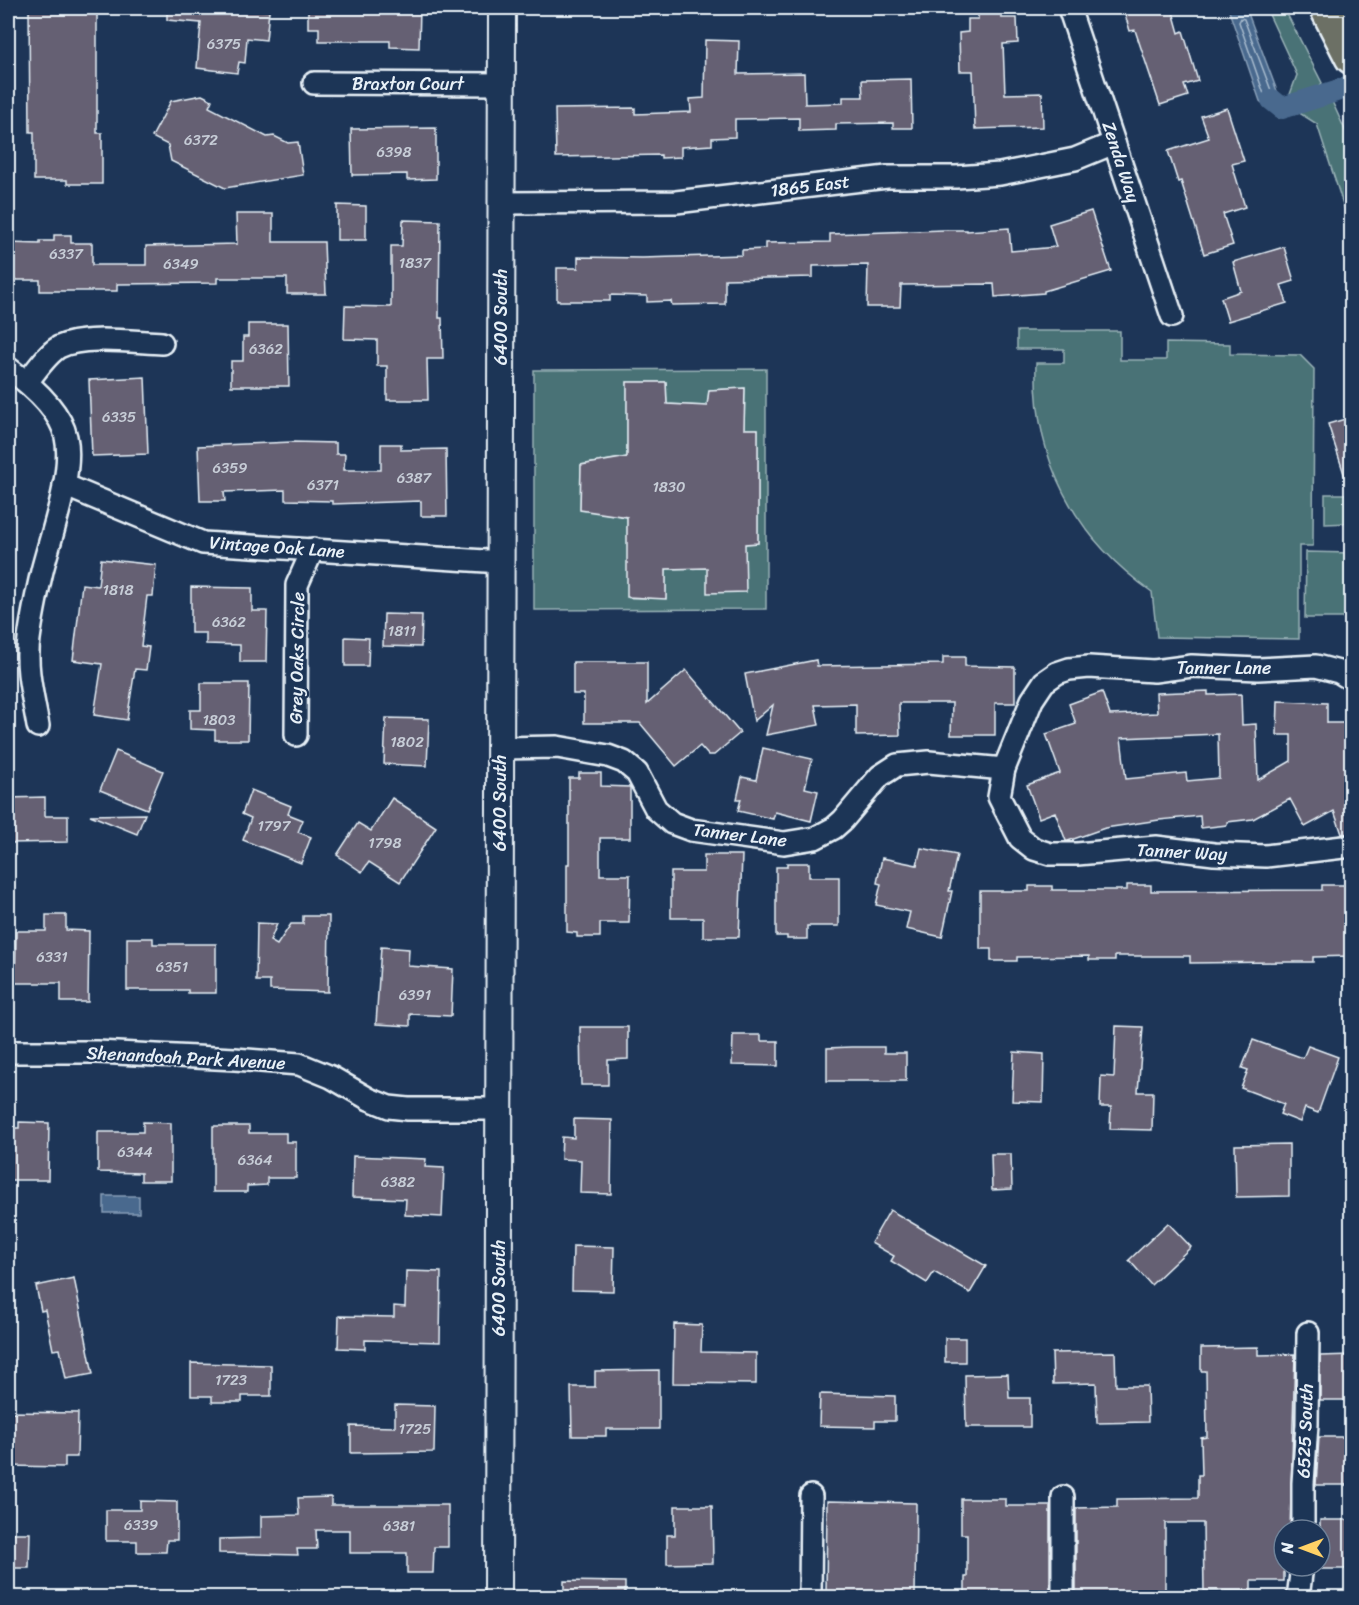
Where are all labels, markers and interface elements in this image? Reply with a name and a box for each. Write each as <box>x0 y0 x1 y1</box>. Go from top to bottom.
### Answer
house number: 6375 <box>207 31 241 57</box>
street label: Braxton Court <box>352 68 465 100</box>
street label: Zenda Way <box>1093 117 1149 208</box>
house number: 6372 <box>184 127 218 153</box>
house number: 6398 <box>376 139 412 165</box>
street label: 1865 East <box>769 165 852 207</box>
house number: 6337 <box>49 241 84 267</box>
house number: 1837 <box>399 250 433 276</box>
house number: 6349 <box>163 251 199 277</box>
street label: 6400 South <box>485 269 517 365</box>
house number: 6362 <box>249 336 283 362</box>
house number: 6335 <box>102 404 136 430</box>
house number: 6359 <box>212 455 248 481</box>
house number: 6387 <box>397 465 433 491</box>
house number: 6371 <box>307 472 339 498</box>
house number: 1830 <box>652 474 686 500</box>
street label: Vintage Oak Lane <box>208 526 346 568</box>
house number: 1818 <box>103 577 133 603</box>
street label: Grey Oaks Circle <box>280 592 314 724</box>
house number: 6362 <box>212 609 246 635</box>
house number: 1811 <box>388 618 416 644</box>
street label: Tanner Lane <box>1177 652 1271 684</box>
house number: 1803 <box>202 707 236 733</box>
house number: 1802 <box>390 729 424 755</box>
street label: 6400 South <box>484 755 516 851</box>
house number: 1797 <box>258 813 292 839</box>
street label: Tanner Lane <box>691 813 789 857</box>
house number: 1798 <box>368 830 402 856</box>
street label: Tanner Way <box>1136 834 1229 870</box>
house number: 6331 <box>36 944 68 970</box>
house number: 6351 <box>156 954 188 980</box>
house number: 6391 <box>399 982 431 1008</box>
street label: Shenandoah Park Avenue <box>86 1037 286 1079</box>
house number: 6344 <box>117 1139 153 1165</box>
house number: 6364 <box>238 1147 272 1173</box>
house number: 6382 <box>381 1169 416 1195</box>
street label: 6400 South <box>483 1240 515 1336</box>
house number: 1723 <box>215 1367 247 1393</box>
street label: 6525 South <box>1287 1383 1323 1479</box>
house number: 1725 <box>399 1416 431 1442</box>
house number: 6339 <box>124 1512 158 1538</box>
house number: 6381 <box>383 1513 415 1539</box>
north arrow <box>1272 1518 1332 1578</box>
text: N <box>1273 1542 1302 1555</box>

